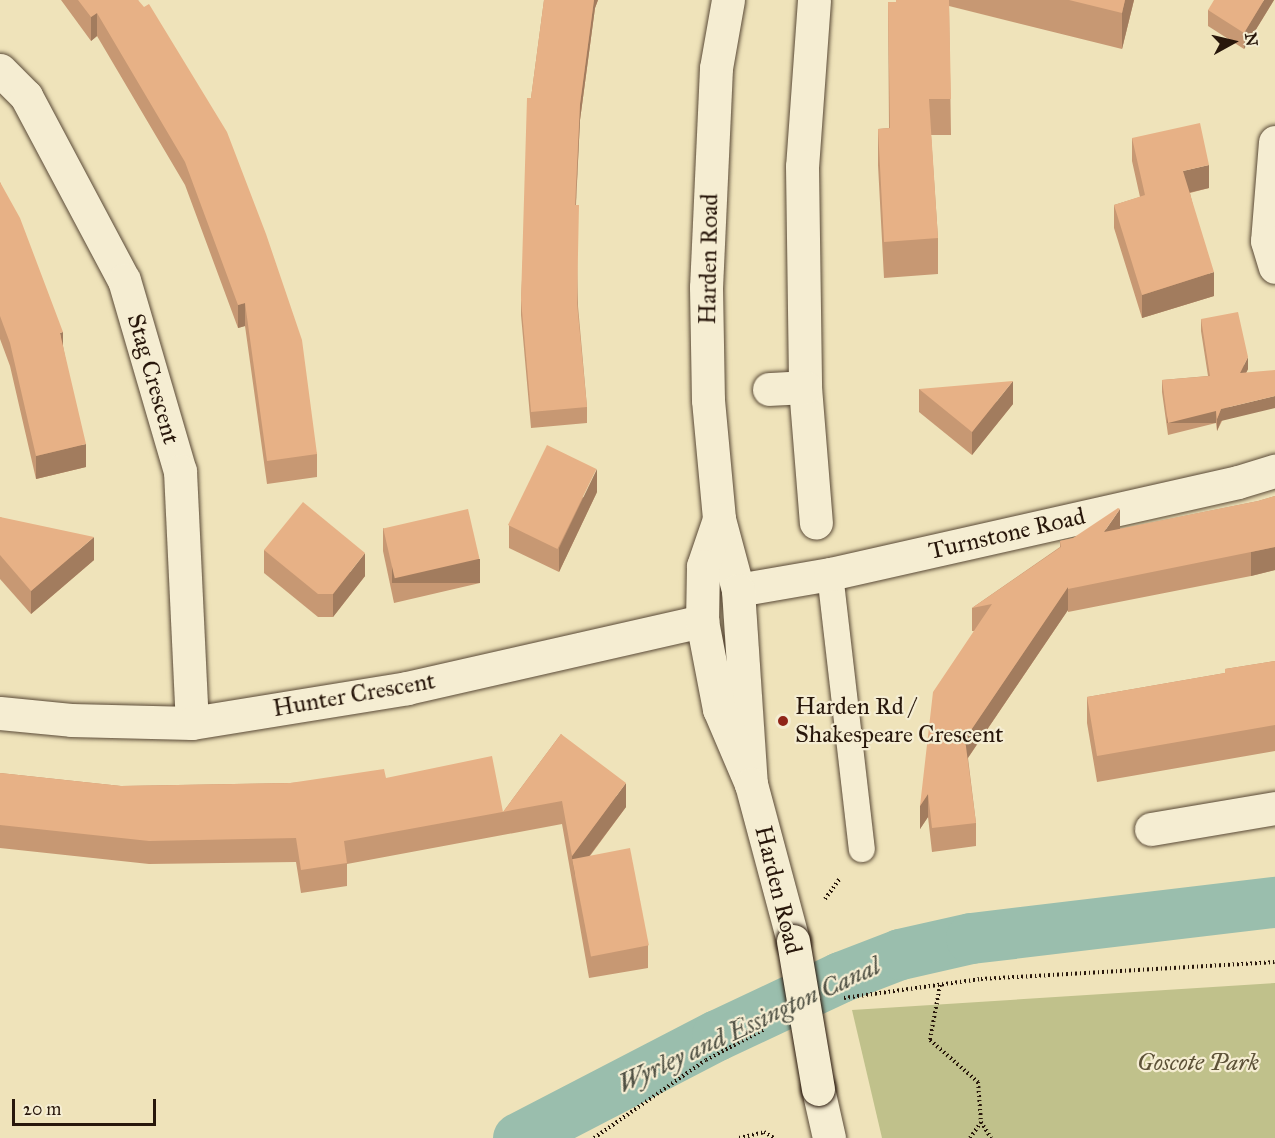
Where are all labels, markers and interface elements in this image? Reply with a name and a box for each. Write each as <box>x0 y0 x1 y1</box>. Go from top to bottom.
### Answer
north arrow <box>1203 12 1263 72</box>
text: N <box>1241 31 1262 47</box>
street label: Harden Road <box>693 193 725 325</box>
street label: Stag Crescent <box>121 311 185 447</box>
street label: Turnstone Road <box>926 502 1088 566</box>
street label: Hunter Crescent <box>271 667 437 723</box>
place label: Harden Rd / Shakespeare Crescent <box>795 693 1004 749</box>
marker: Harden Rd / Shakespeare Crescent <box>776 714 790 728</box>
street label: Harden Road <box>748 823 808 957</box>
water label: Wyrley and Essington Canal <box>613 950 885 1100</box>
park label: Goscote Park <box>1137 1049 1259 1077</box>
scale bar <box>15 1087 159 1125</box>
text: 20 m <box>23 1098 61 1120</box>

